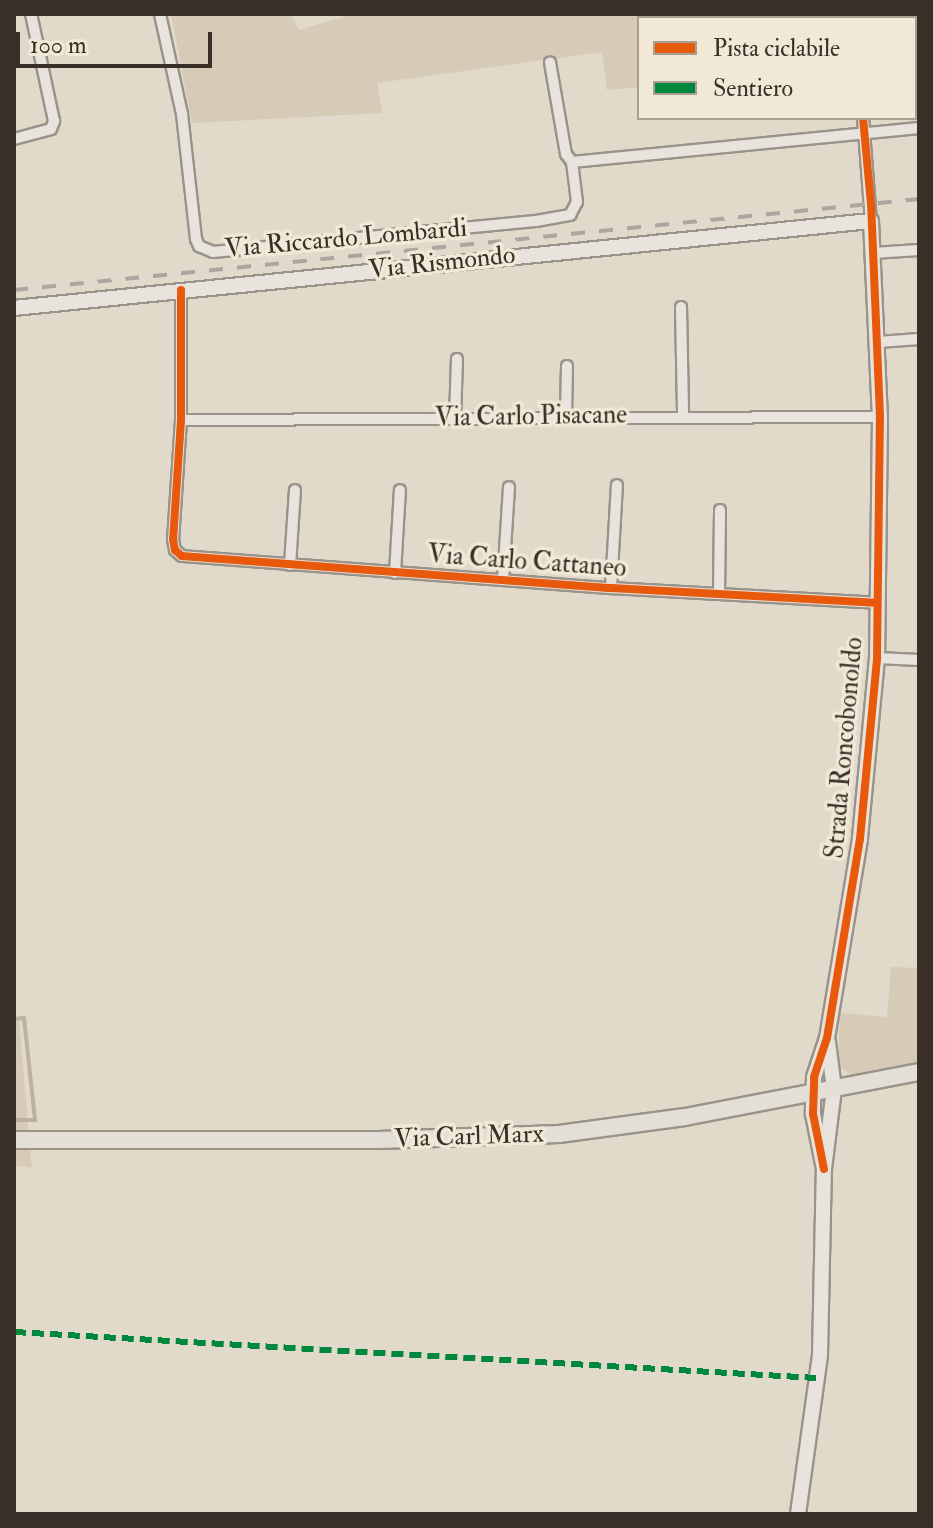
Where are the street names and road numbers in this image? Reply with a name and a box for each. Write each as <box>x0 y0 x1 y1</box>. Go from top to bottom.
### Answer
street label: Via Riccardo Lombardi <box>224 213 468 265</box>
street label: Via Rismondo <box>367 240 517 286</box>
street label: Via Carlo Pisacane <box>435 400 627 434</box>
street label: Via Carlo Cattaneo <box>427 539 627 585</box>
street label: Strada Roncobonoldo <box>820 636 870 860</box>
street label: Via Carl Marx <box>394 1119 544 1155</box>

